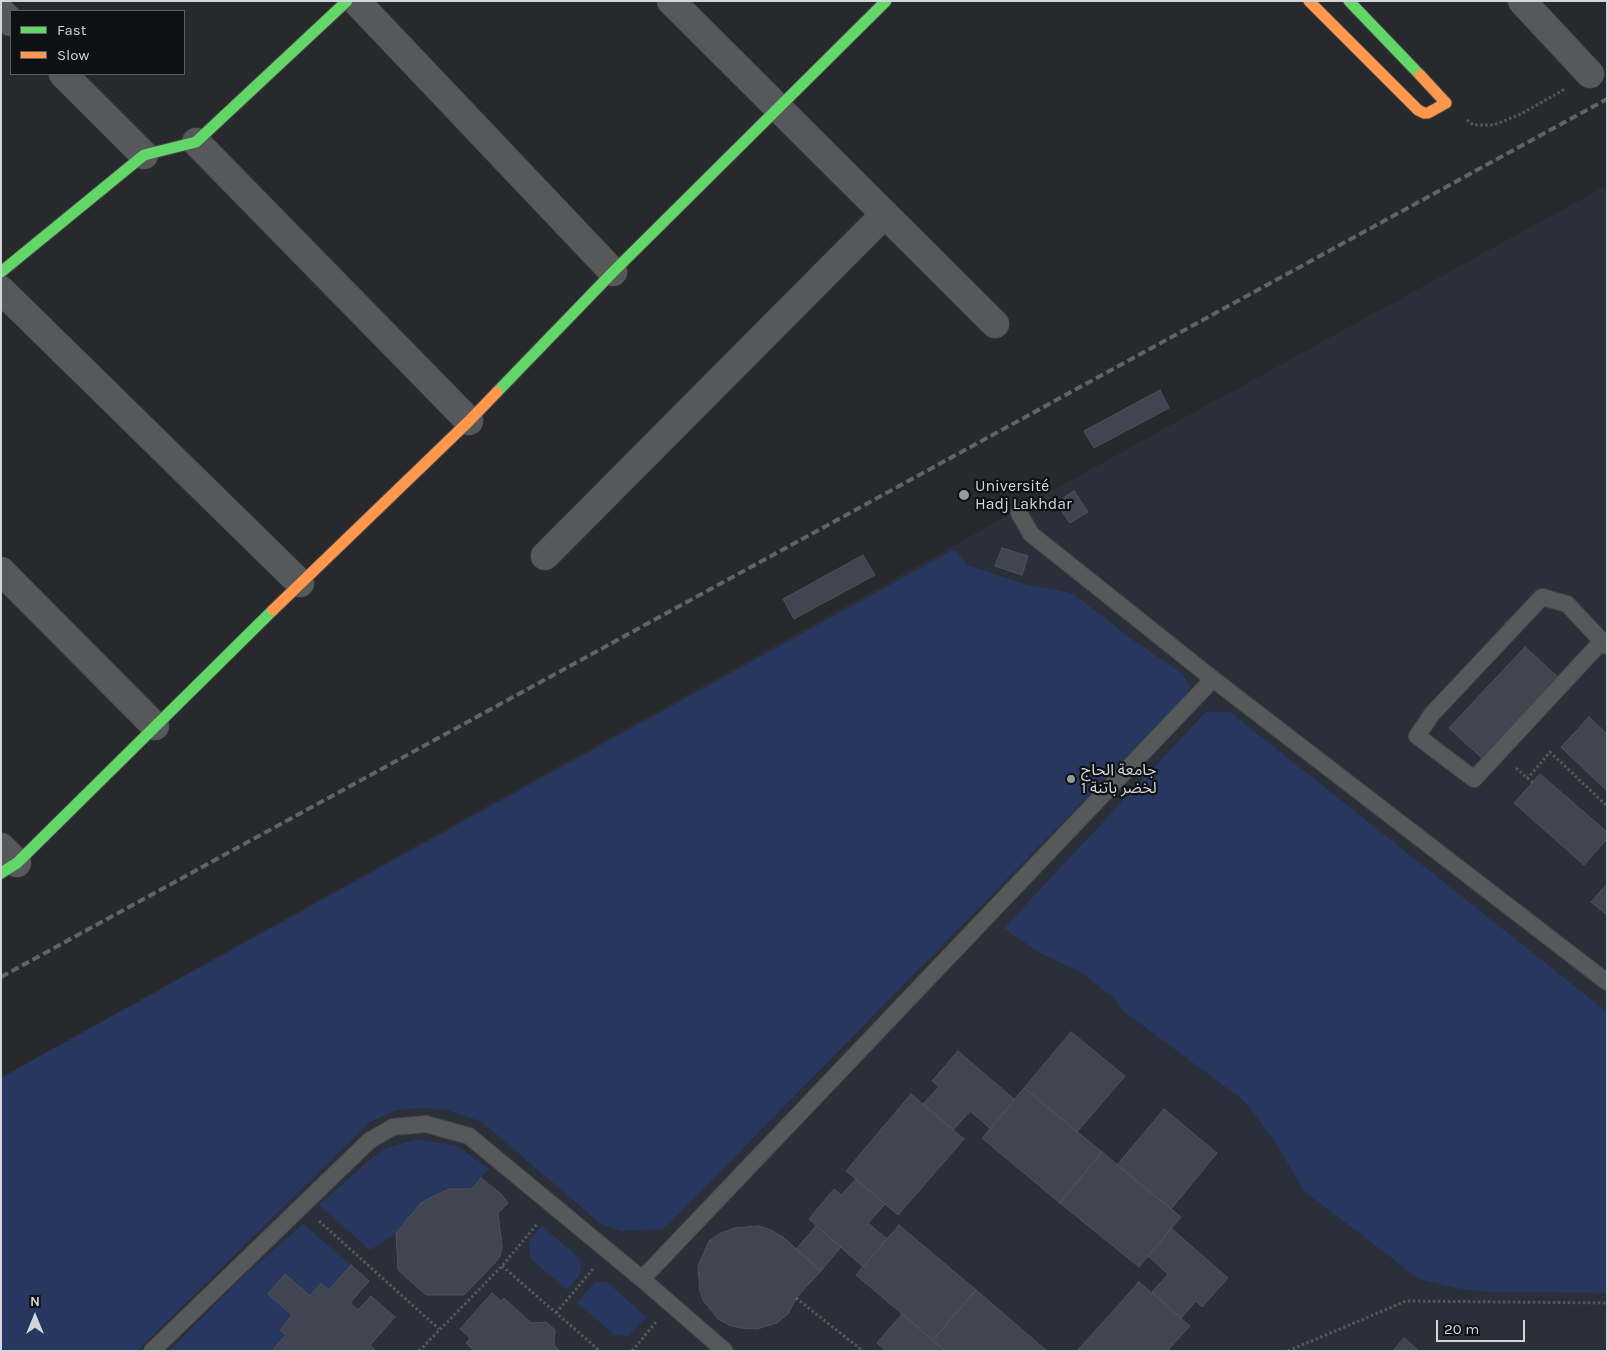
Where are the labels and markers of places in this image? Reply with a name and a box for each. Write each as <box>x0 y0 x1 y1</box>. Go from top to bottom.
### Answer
place label: Université Hadj Lakhdar <box>975 476 1072 514</box>
marker: Université Hadj Lakhdar <box>957 488 971 502</box>
place label: جامعة الحاج لخضر باتنة 1 <box>1081 760 1157 798</box>
marker: جامعة الحاج لخضر باتنة 1 <box>1065 773 1077 785</box>

